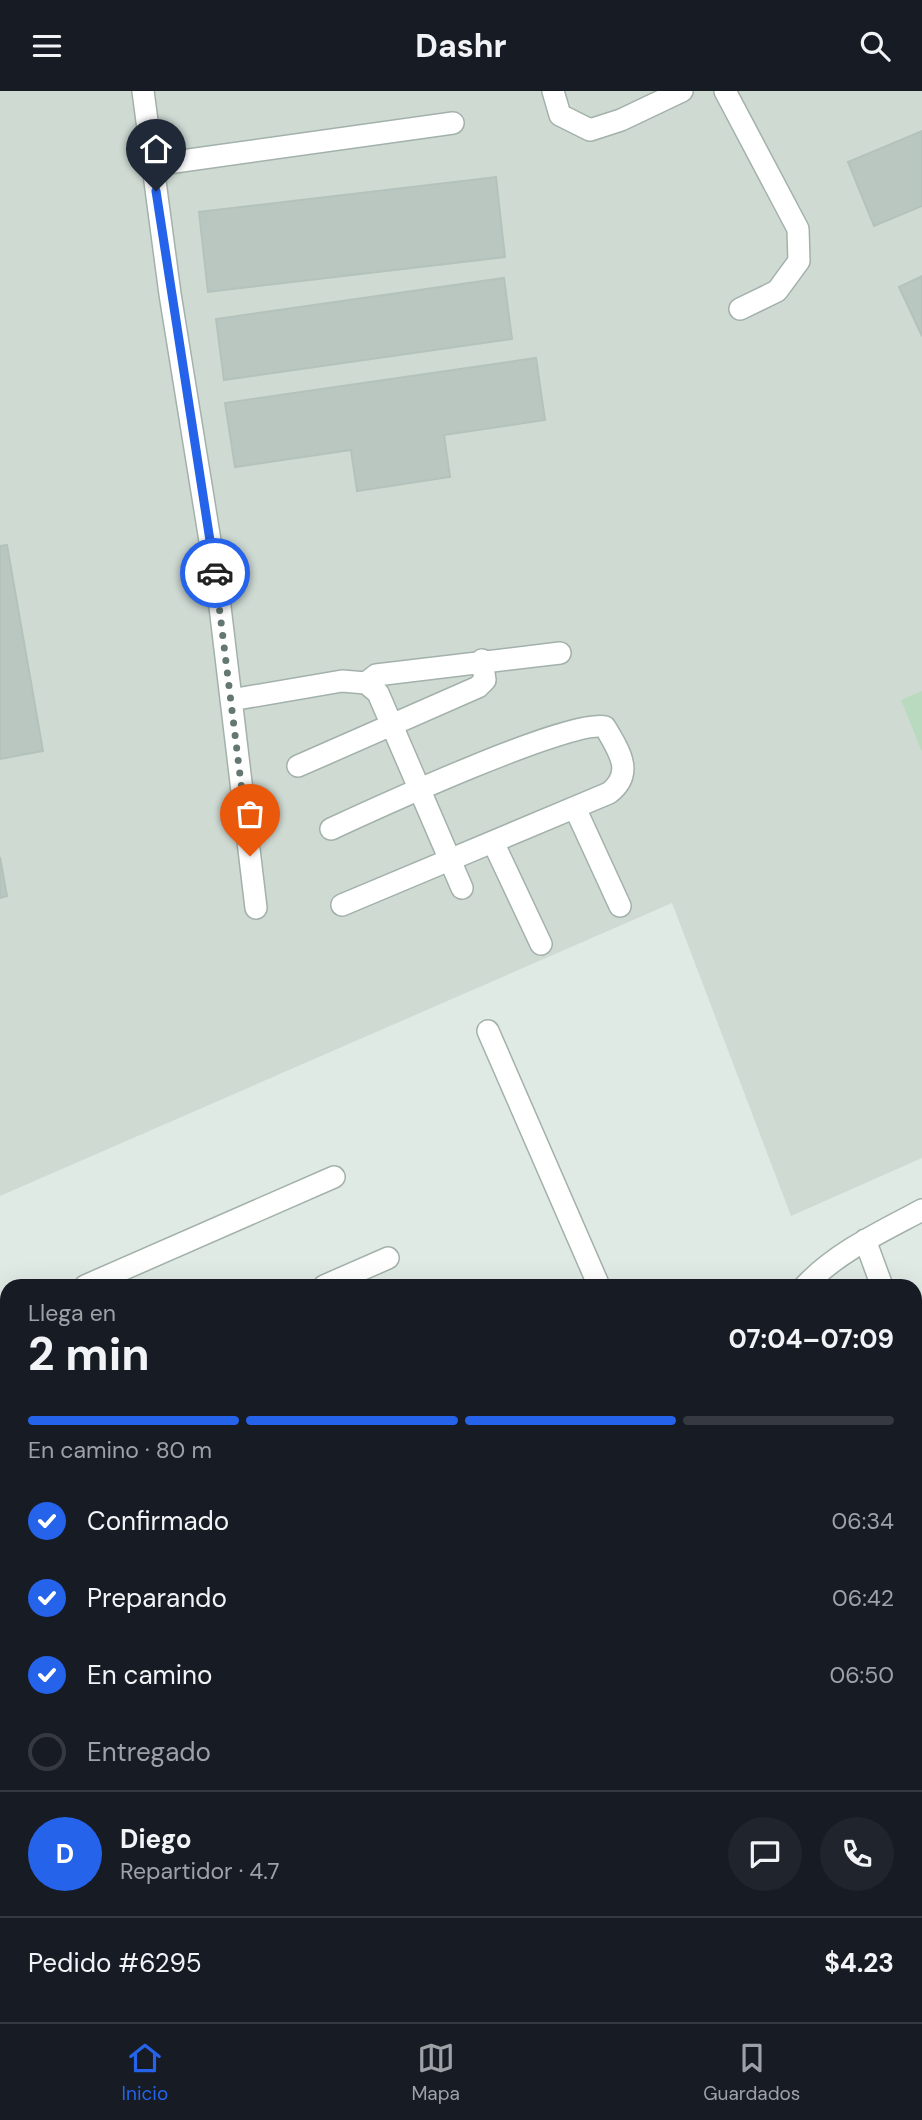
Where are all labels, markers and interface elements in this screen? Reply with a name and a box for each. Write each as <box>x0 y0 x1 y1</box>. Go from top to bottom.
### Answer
text: Dashr <box>415 25 507 67</box>
icon: menu <box>28 27 66 65</box>
icon: search <box>856 27 894 65</box>
pin <box>126 119 186 191</box>
icon: home <box>137 130 175 168</box>
courier <box>180 538 250 608</box>
icon: car <box>196 554 234 592</box>
pin <box>220 784 280 856</box>
icon: bag <box>231 795 269 833</box>
text: Llega en <box>28 1298 116 1328</box>
text: 07:04–07:09 <box>728 1322 894 1356</box>
text: 2 min <box>28 1324 150 1384</box>
text: En camino · 80 m <box>28 1435 212 1465</box>
icon: check <box>28 1502 66 1540</box>
text: Confirmado <box>87 1504 229 1538</box>
text: 06:34 <box>832 1506 894 1536</box>
icon: check <box>28 1579 66 1617</box>
text: Preparando <box>87 1581 227 1615</box>
text: 06:42 <box>832 1583 894 1613</box>
icon: check <box>28 1656 66 1694</box>
text: En camino <box>87 1658 212 1692</box>
text: 06:50 <box>829 1660 894 1690</box>
text: Entregado <box>87 1735 211 1769</box>
button: chat <box>728 1817 802 1891</box>
button: phone <box>820 1817 894 1891</box>
text: Diego <box>120 1822 192 1856</box>
text: D <box>56 1837 74 1871</box>
text: Repartidor · 4.7 <box>120 1856 279 1886</box>
text: Pedido #6295 <box>28 1946 202 1980</box>
text: $4.23 <box>824 1946 894 1980</box>
tab: Inicio <box>122 2039 168 2106</box>
tab: Mapa <box>411 2039 460 2106</box>
tab: Guardados <box>703 2039 800 2106</box>

